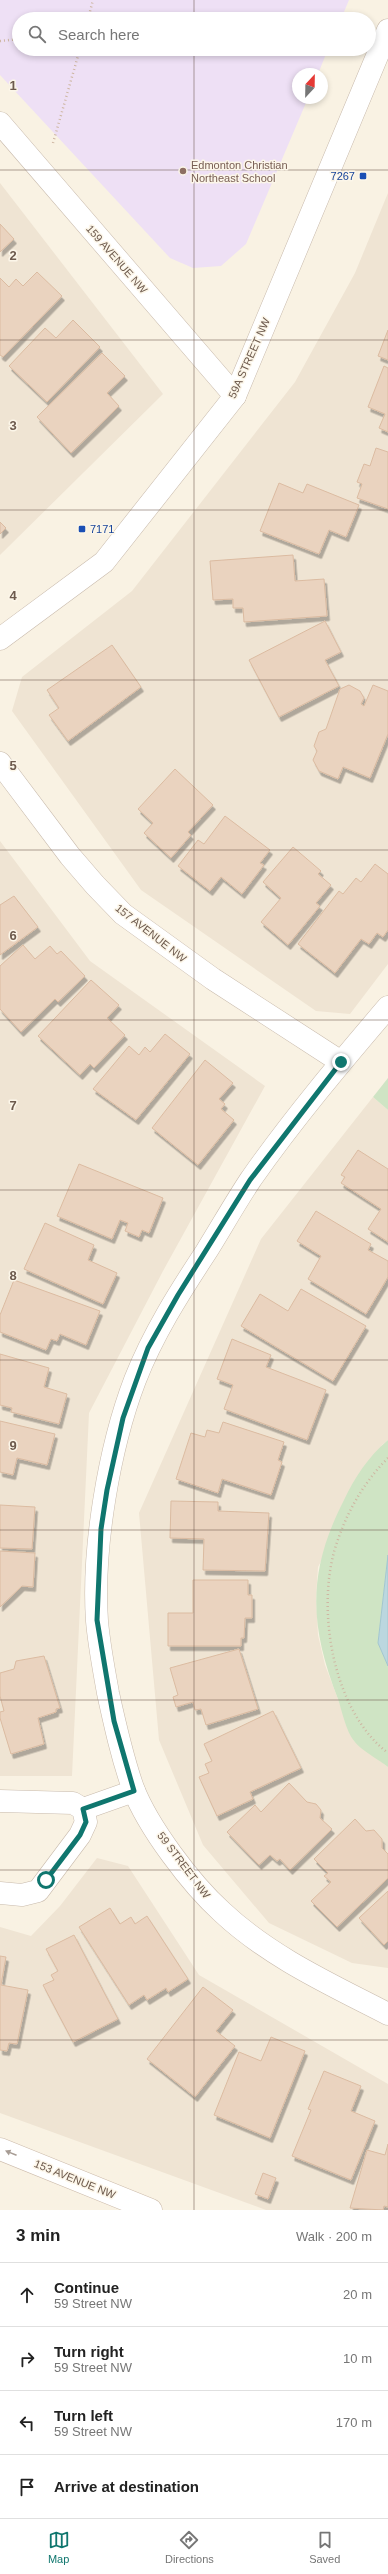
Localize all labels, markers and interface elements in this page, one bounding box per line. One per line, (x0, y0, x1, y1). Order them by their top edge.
search box (12, 12, 376, 56)
icon: search (26, 23, 48, 45)
text: Search here (58, 26, 140, 43)
north arrow (292, 68, 328, 104)
text: 1 (9, 78, 17, 93)
place label: Edmonton Christian Northeast School (191, 159, 288, 184)
marker: Edmonton Christian Northeast School (178, 166, 188, 176)
place label: 7267 (331, 170, 355, 182)
marker: 7267 (358, 171, 368, 181)
street label: 159 AVENUE NW (84, 222, 150, 296)
text: 2 (9, 248, 17, 263)
street label: 59A STREET NW (226, 315, 272, 400)
text: 3 (9, 418, 17, 433)
place label: 7171 (90, 523, 114, 535)
marker: 7171 (77, 524, 87, 534)
text: 4 (9, 588, 17, 603)
text: 5 (9, 758, 17, 773)
street label: 157 AVENUE NW (113, 902, 189, 965)
text: 6 (9, 928, 17, 943)
route end (332, 1053, 350, 1071)
text: 7 (9, 1098, 17, 1113)
text: 8 (9, 1268, 17, 1283)
text: 9 (9, 1438, 17, 1453)
street label: 59 STREET NW (155, 1829, 213, 1901)
route start (37, 1871, 55, 1889)
one-way arrow (6, 2150, 17, 2156)
street label: 153 AVENUE NW (33, 2157, 118, 2201)
text: 3 min (16, 2226, 60, 2245)
text: Walk · 200 m (296, 2229, 372, 2244)
text: Continue (54, 2279, 119, 2296)
icon: ahead (16, 2284, 38, 2306)
text: 20 m (343, 2287, 372, 2302)
text: 59 Street NW (54, 2296, 132, 2311)
text: Turn right (54, 2343, 124, 2360)
icon: right (16, 2348, 38, 2370)
text: 10 m (343, 2351, 372, 2366)
text: 59 Street NW (54, 2360, 132, 2375)
text: Turn left (54, 2407, 113, 2424)
icon: left (16, 2412, 38, 2434)
text: 170 m (336, 2415, 372, 2430)
text: 59 Street NW (54, 2424, 132, 2439)
icon: arrive (16, 2476, 38, 2498)
text: Arrive at destination (54, 2478, 199, 2495)
tab: Map (48, 2529, 70, 2565)
tab: Directions (165, 2529, 214, 2565)
tab: Saved (309, 2529, 340, 2565)

